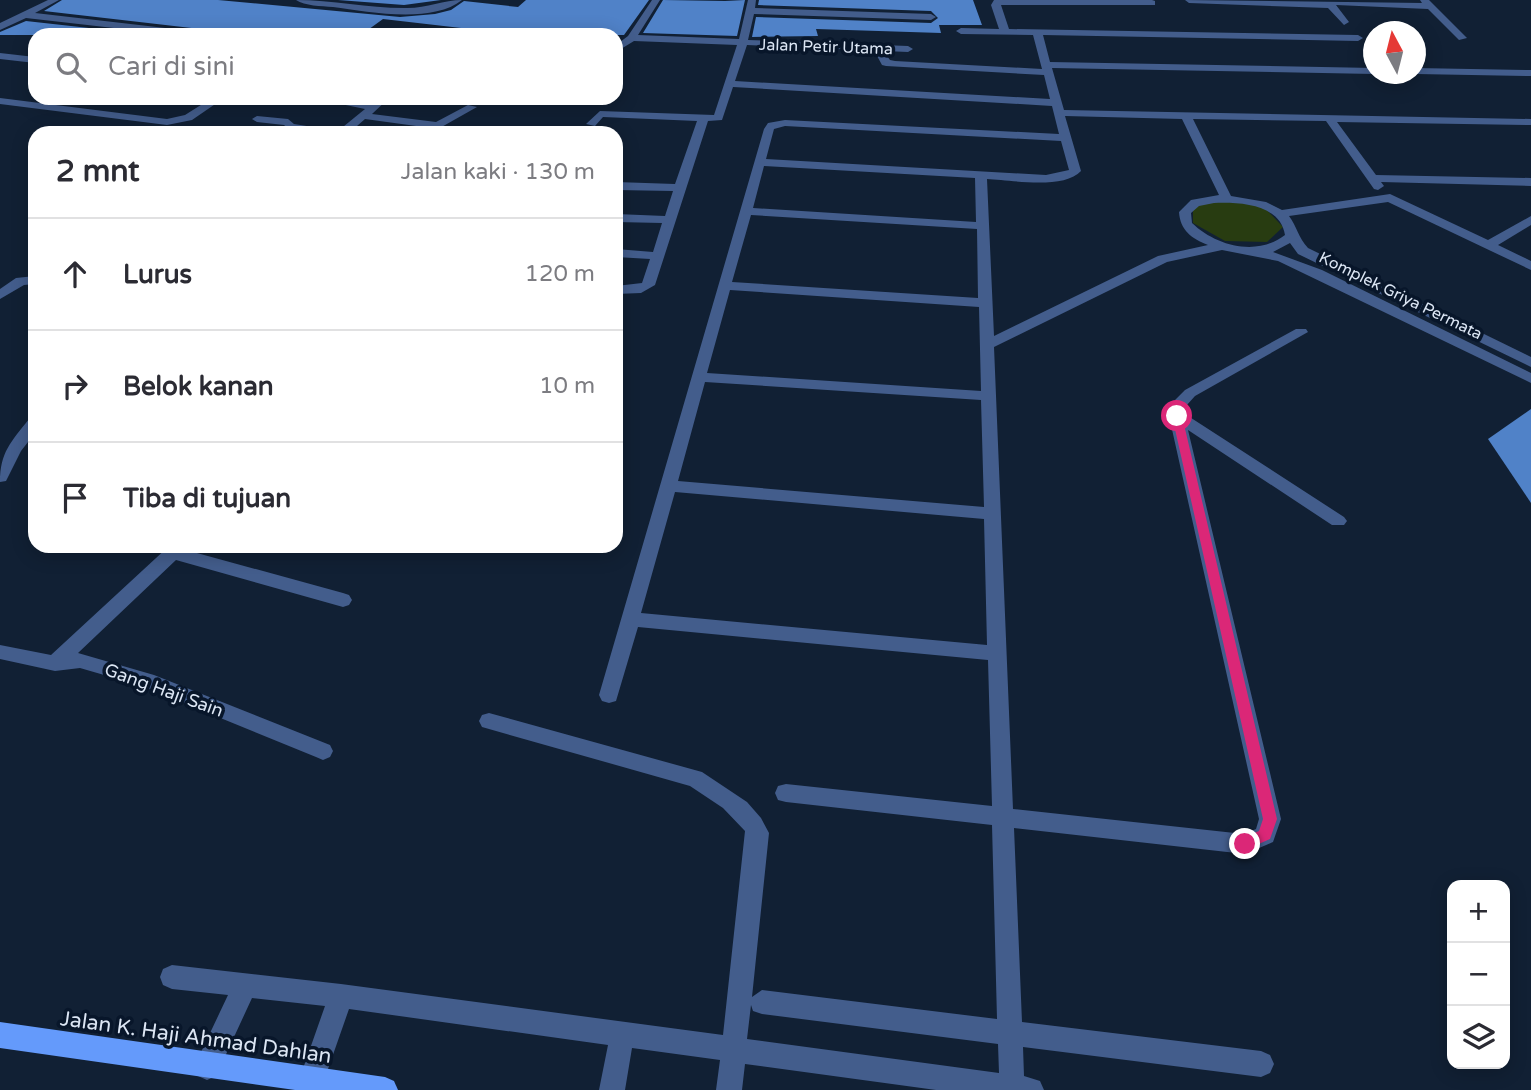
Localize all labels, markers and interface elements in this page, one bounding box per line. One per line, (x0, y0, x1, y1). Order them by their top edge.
north arrow (1363, 21, 1426, 84)
search box (28, 28, 623, 105)
street label: Jalan Petir Utama (759, 35, 893, 59)
icon: search (52, 48, 90, 86)
text: Cari di sini (108, 51, 235, 82)
text: 2 mnt (56, 153, 140, 190)
text: Jalan kaki · 130 m (401, 158, 595, 186)
street label: Komplek Griya Permata (1316, 248, 1486, 344)
icon: ahead (56, 255, 94, 293)
text: Lurus (123, 259, 192, 290)
text: 120 m (525, 260, 595, 288)
icon: right (56, 367, 94, 405)
text: Belok kanan (123, 371, 274, 402)
text: 10 m (539, 372, 595, 400)
route start (1161, 400, 1192, 431)
icon: arrive (56, 479, 94, 517)
text: Tiba di tujuan (123, 483, 291, 514)
street label: Gang Haji Sain (102, 658, 226, 722)
route end (1229, 828, 1260, 859)
map controls (1447, 880, 1510, 1069)
button: + (1447, 880, 1510, 943)
button: − (1447, 943, 1510, 1006)
street label: Jalan K. Haji Ahmad Dahlan (59, 1006, 333, 1069)
button: layers (1447, 1006, 1510, 1069)

